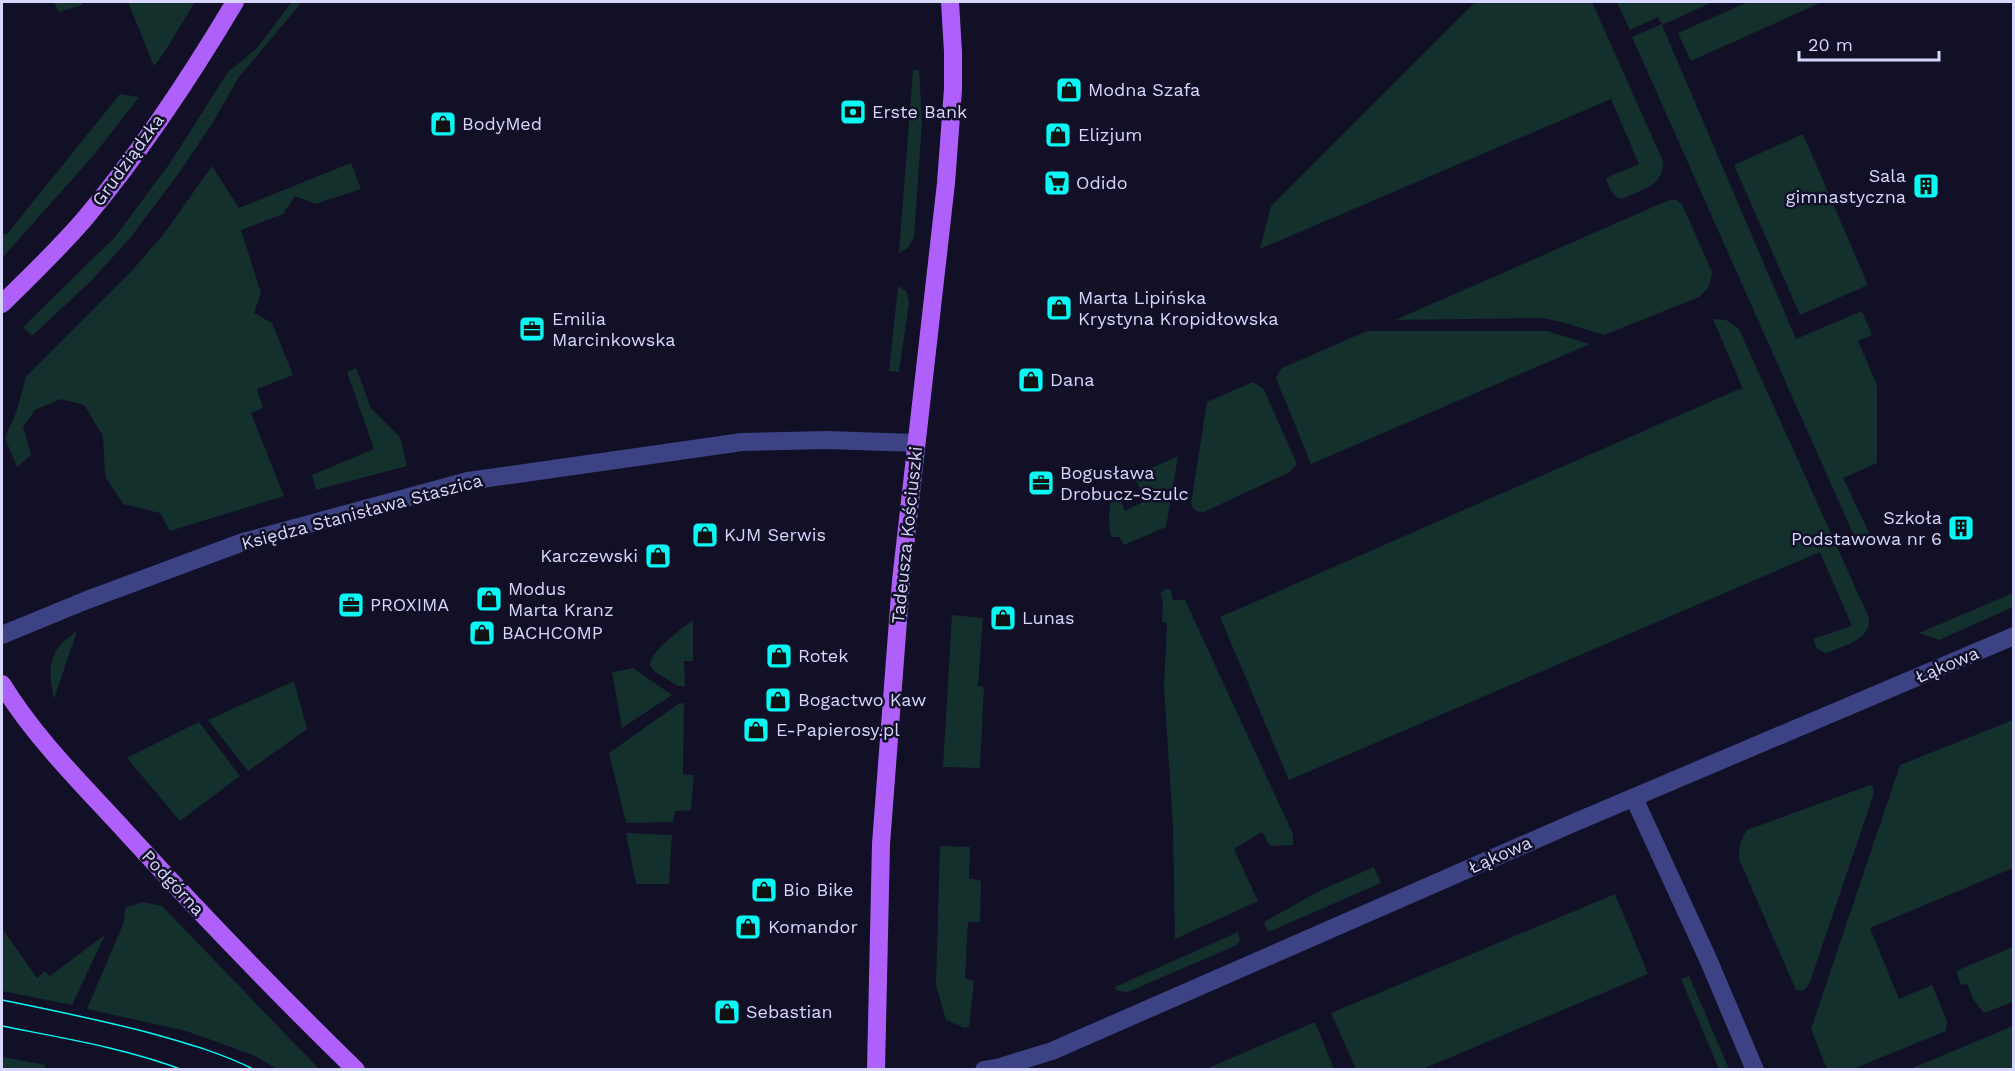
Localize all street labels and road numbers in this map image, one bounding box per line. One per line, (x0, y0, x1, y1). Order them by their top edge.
street label: Grudziądzka (87, 110, 168, 210)
street label: Tadeusza Kościuszki (887, 445, 926, 625)
street label: Księdza Stanisława Staszica (239, 469, 485, 554)
street label: Łąkowa (1912, 642, 1982, 687)
street label: Łąkowa (1465, 831, 1535, 878)
street label: Podgórna (138, 846, 209, 920)

